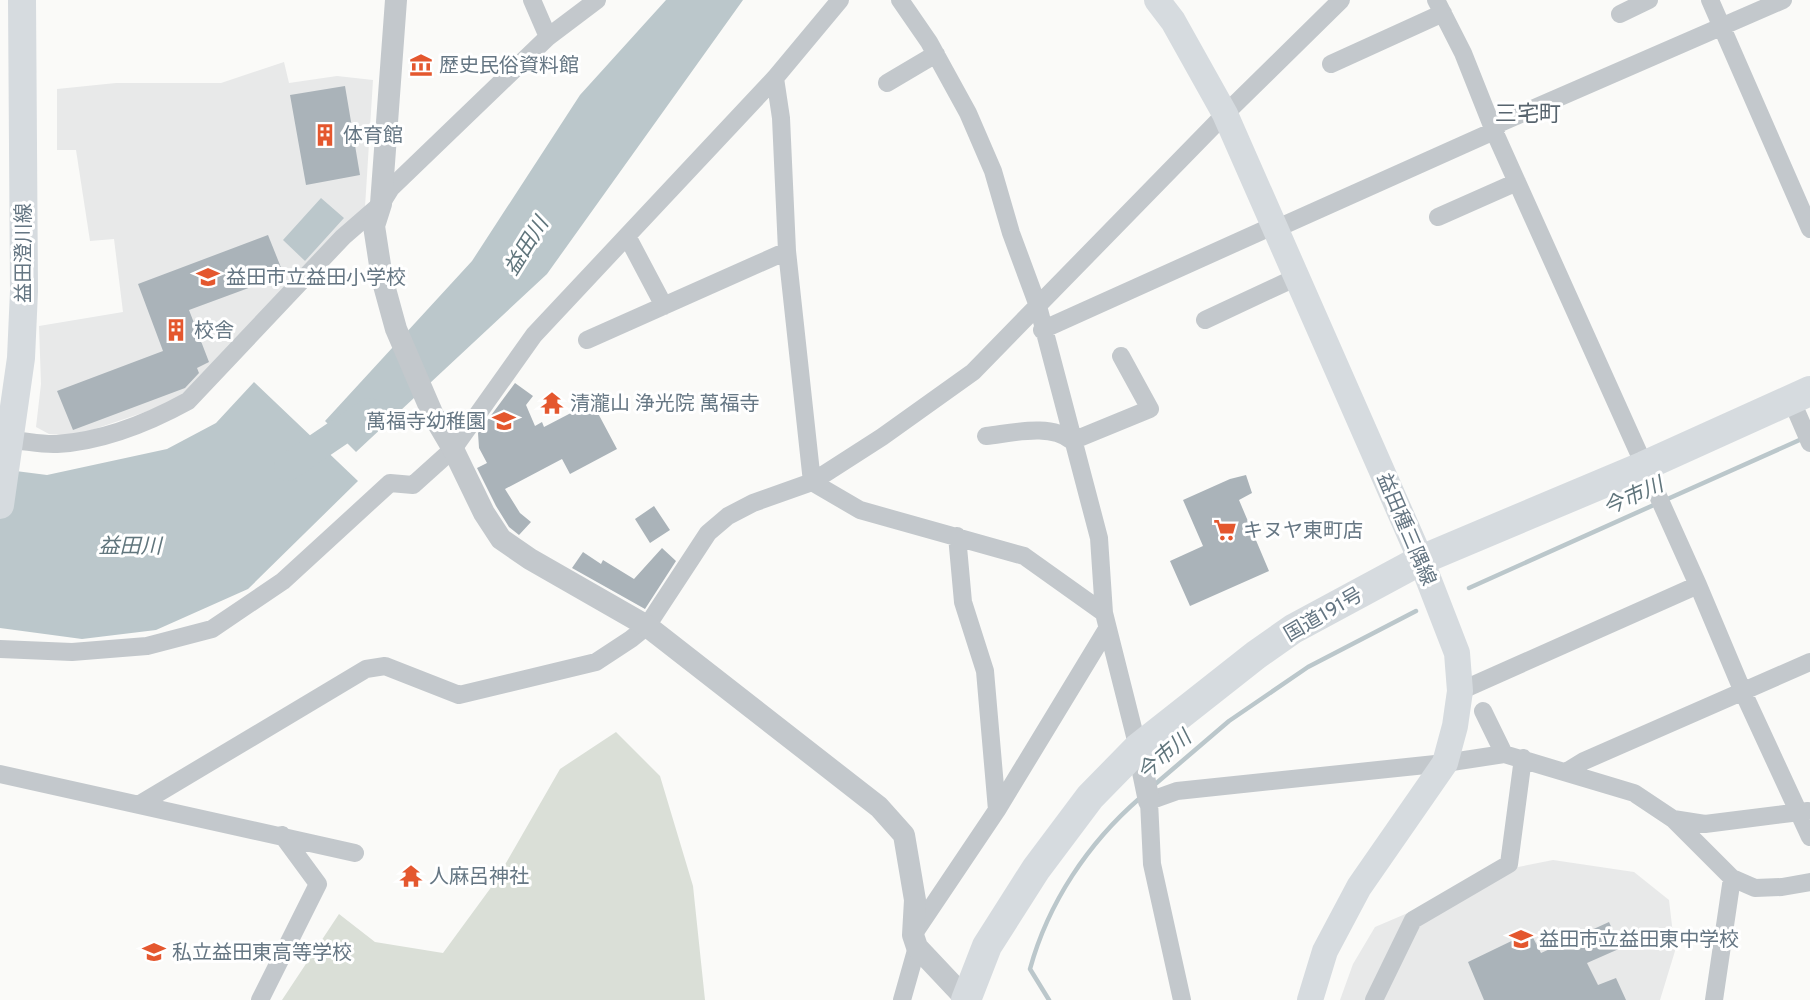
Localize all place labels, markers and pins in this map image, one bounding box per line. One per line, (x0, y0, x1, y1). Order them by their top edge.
museum icon: 歴史民俗資料館 (408, 52, 434, 78)
place label: 歴史民俗資料館 (439, 54, 579, 80)
building icon: 体育館 (312, 122, 338, 148)
place label: 体育館 (343, 124, 403, 150)
school or university icon: 益田市立益田小学校 (195, 264, 221, 290)
place label: 益田市立益田小学校 (226, 266, 406, 292)
building icon: 校舎 (163, 317, 189, 343)
place label: 校舎 (194, 319, 234, 345)
temple icon: 清瀧山 浄光院 萬福寺 (539, 390, 565, 416)
place label: 清瀧山 浄光院 萬福寺 (570, 392, 759, 418)
school or university icon: 萬福寺幼稚園 (491, 408, 517, 434)
place label: 萬福寺幼稚園 (366, 410, 486, 436)
supermarket icon: キヌヤ東町店 (1212, 517, 1238, 543)
place label: キヌヤ東町店 (1243, 519, 1363, 545)
temple icon: 人麻呂神社 (398, 863, 424, 889)
place label: 人麻呂神社 (429, 865, 529, 891)
school or university icon: 益田市立益田東中学校 (1508, 926, 1534, 952)
place label: 益田市立益田東中学校 (1539, 928, 1739, 954)
school or university icon: 私立益田東高等学校 (141, 939, 167, 965)
place label: 私立益田東高等学校 (172, 941, 352, 967)

